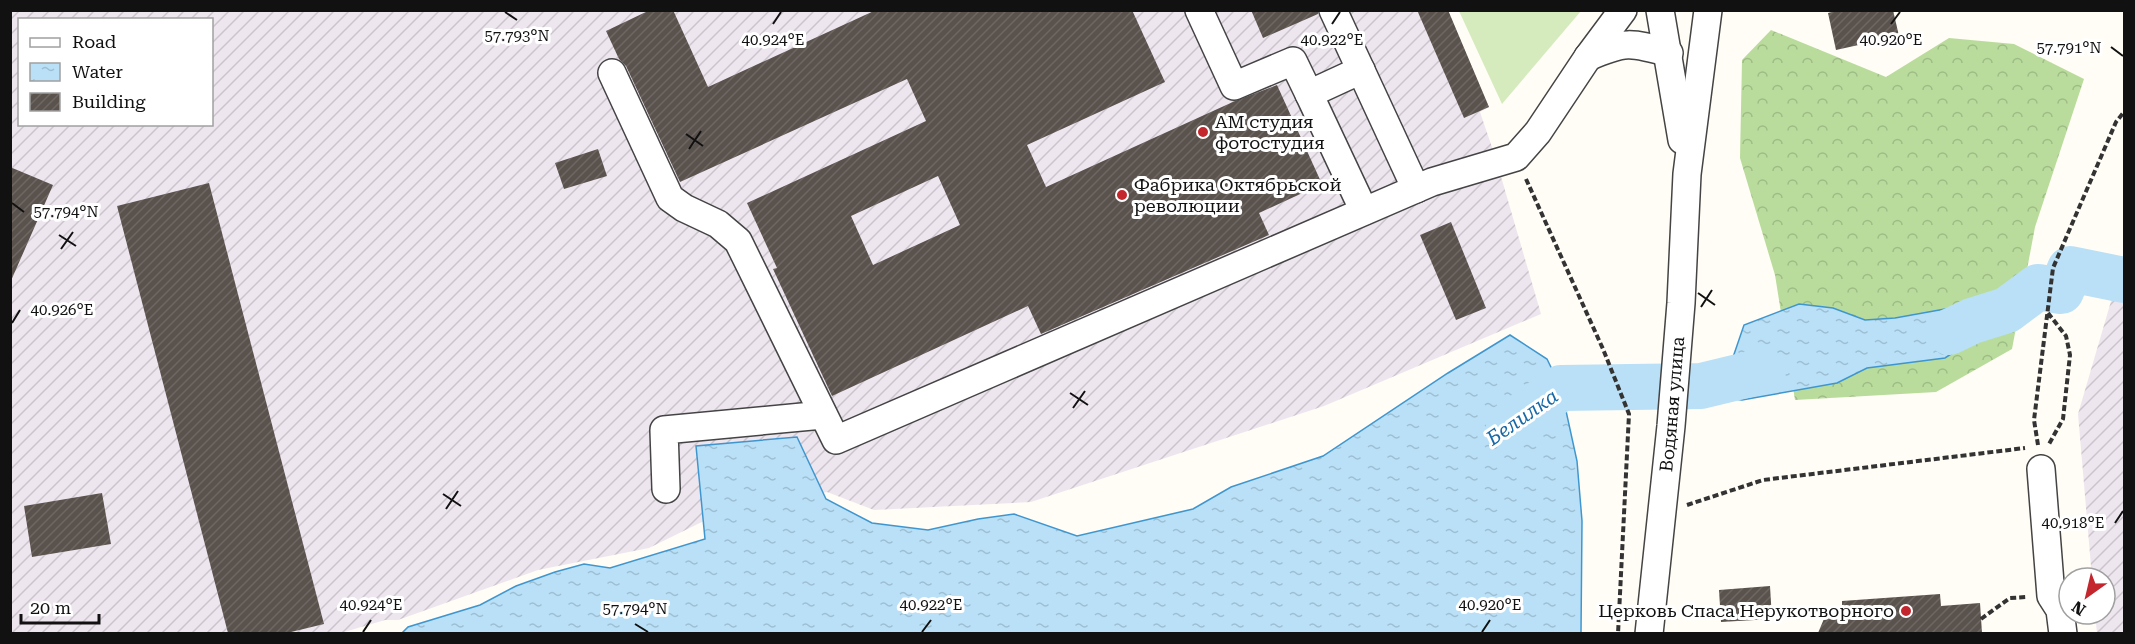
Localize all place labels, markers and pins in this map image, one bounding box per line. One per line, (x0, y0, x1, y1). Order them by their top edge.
place label: АМ студия фотостудия (1215, 111, 1325, 153)
marker: АМ студия фотостудия (1196, 125, 1210, 139)
place label: Фабрика Октябрьской революции (1134, 174, 1342, 216)
marker: Фабрика Октябрьской революции (1115, 188, 1129, 202)
place label: Церковь Спаса Нерукотворного (1598, 600, 1894, 621)
marker: Церковь Спаса Нерукотворного (1899, 604, 1913, 618)

